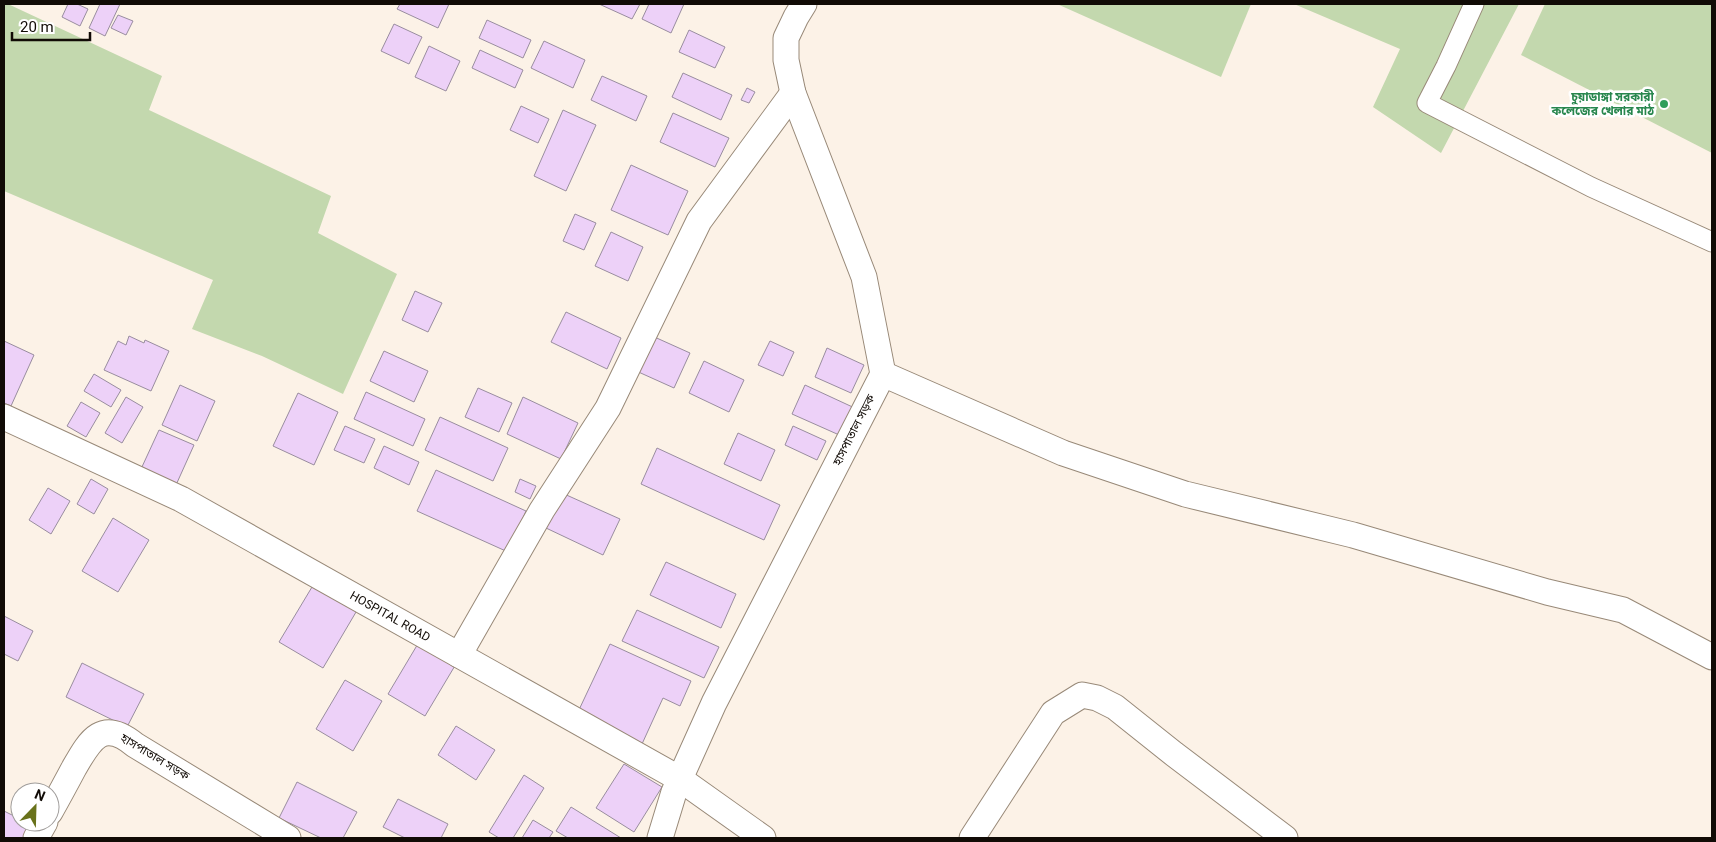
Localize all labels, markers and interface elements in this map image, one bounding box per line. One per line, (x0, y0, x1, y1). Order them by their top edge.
scale bar (12, 10, 90, 42)
text: 20 m (20, 18, 54, 36)
place label: চুয়াডাঙ্গা সরকারী কলেজের খেলার মাঠ (1550, 89, 1655, 118)
marker: চুয়াডাঙ্গা সরকারী কলেজের খেলার মাঠ (1658, 98, 1670, 110)
street label: হাসপাতাল সড়ক (830, 392, 878, 469)
street label: HOSPITAL ROAD (348, 588, 433, 645)
street label: হাসপাতাল সড়ক (117, 730, 192, 783)
north arrow (10, 782, 60, 832)
text: N (32, 786, 48, 804)

